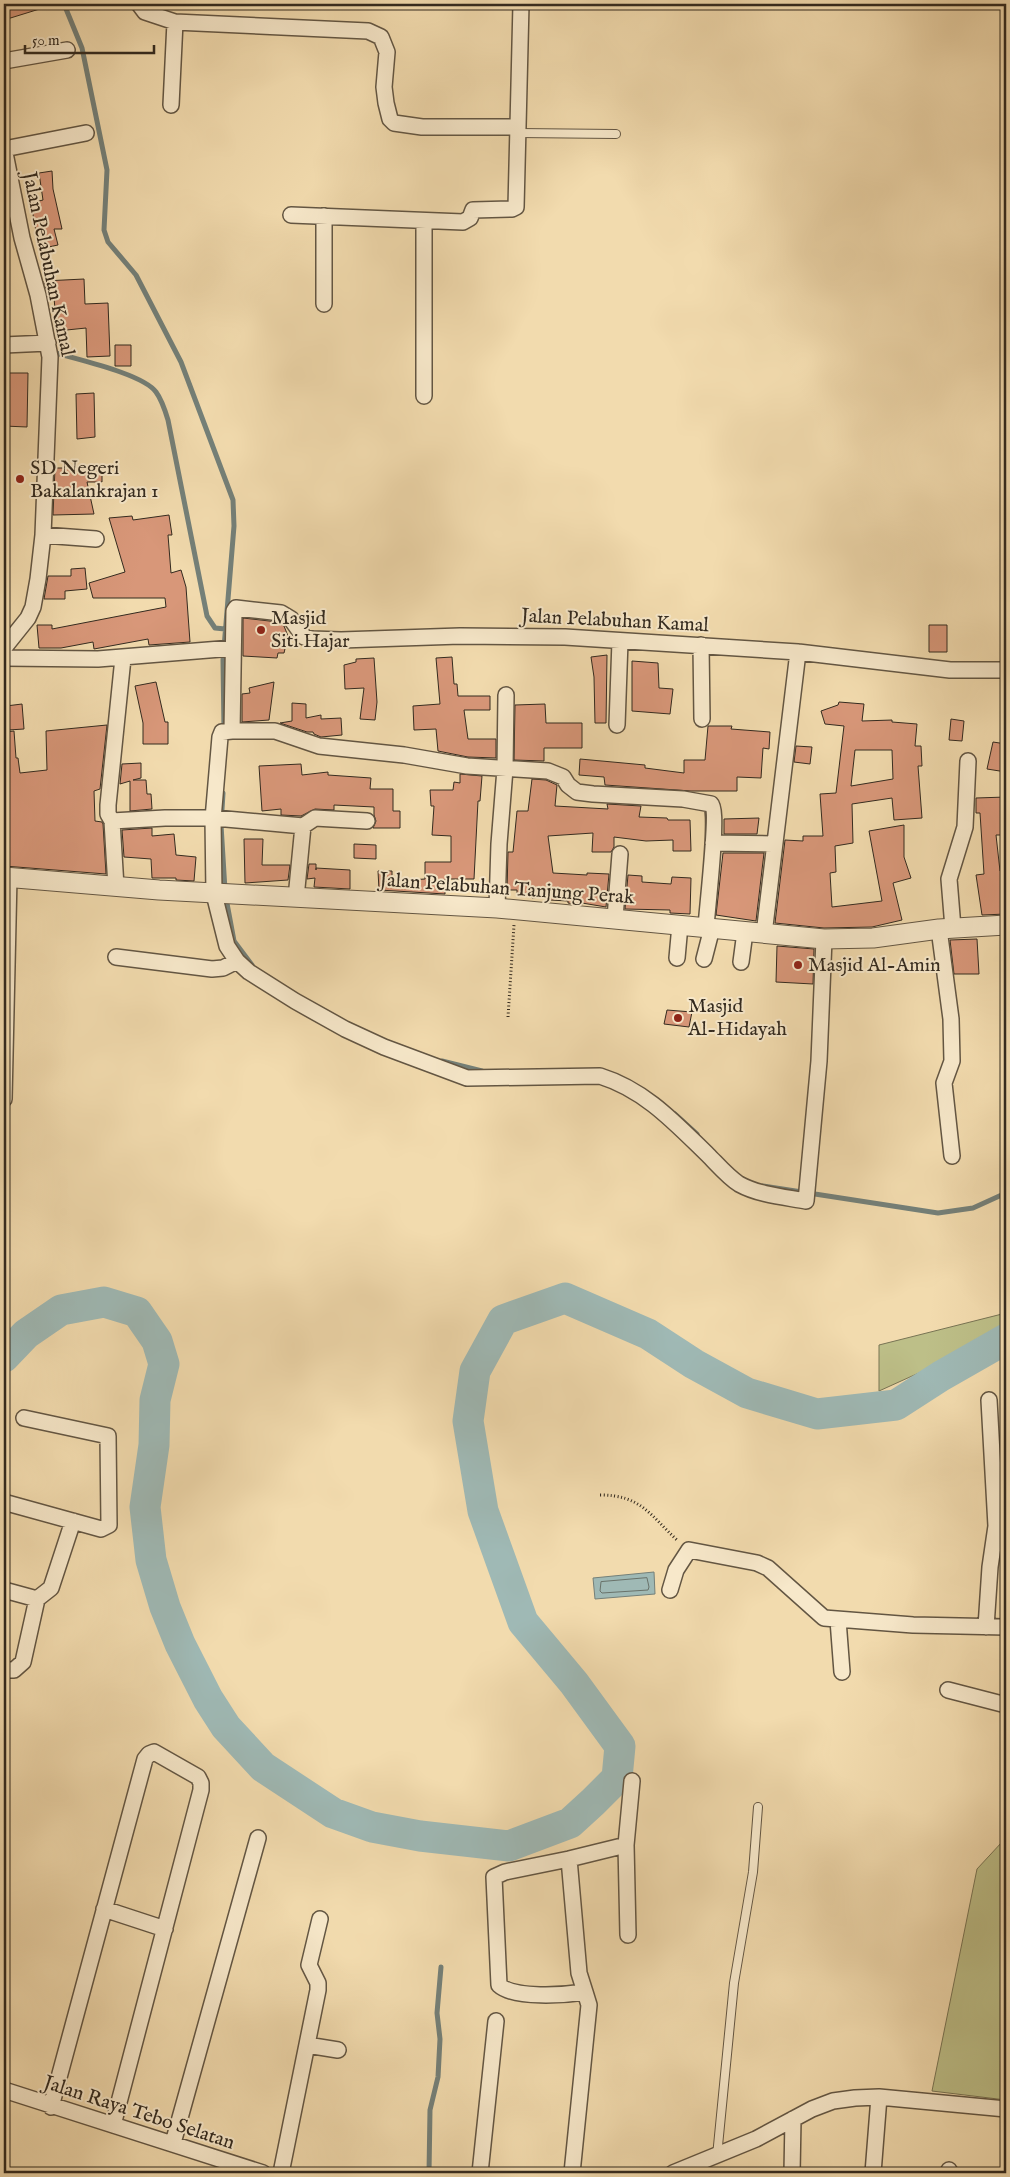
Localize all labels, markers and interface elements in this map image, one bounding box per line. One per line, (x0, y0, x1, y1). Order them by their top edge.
scale bar (25, 22, 154, 54)
text: 50 m (32, 31, 60, 50)
street label: Jalan Pelabuhan Kamal (16, 168, 80, 359)
place label: SD Negeri Bakalankrajan 1 (30, 456, 159, 504)
marker: SD Negeri Bakalankrajan 1 (14, 473, 26, 485)
street label: Jalan Pelabuhan Kamal (518, 603, 710, 638)
place label: Masjid Siti Hajar (271, 606, 350, 654)
marker: Masjid Siti Hajar (255, 624, 267, 636)
street label: Jalan Pelabuhan Tanjung Perak (377, 867, 636, 910)
place label: Masjid Al-Amin (808, 953, 941, 978)
marker: Masjid Al-Amin (792, 959, 804, 971)
place label: Masjid Al-Hidayah (687, 994, 787, 1042)
marker: Masjid Al-Hidayah (672, 1012, 684, 1024)
street label: Jalan Raya Tebo Selatan (38, 2070, 238, 2156)

